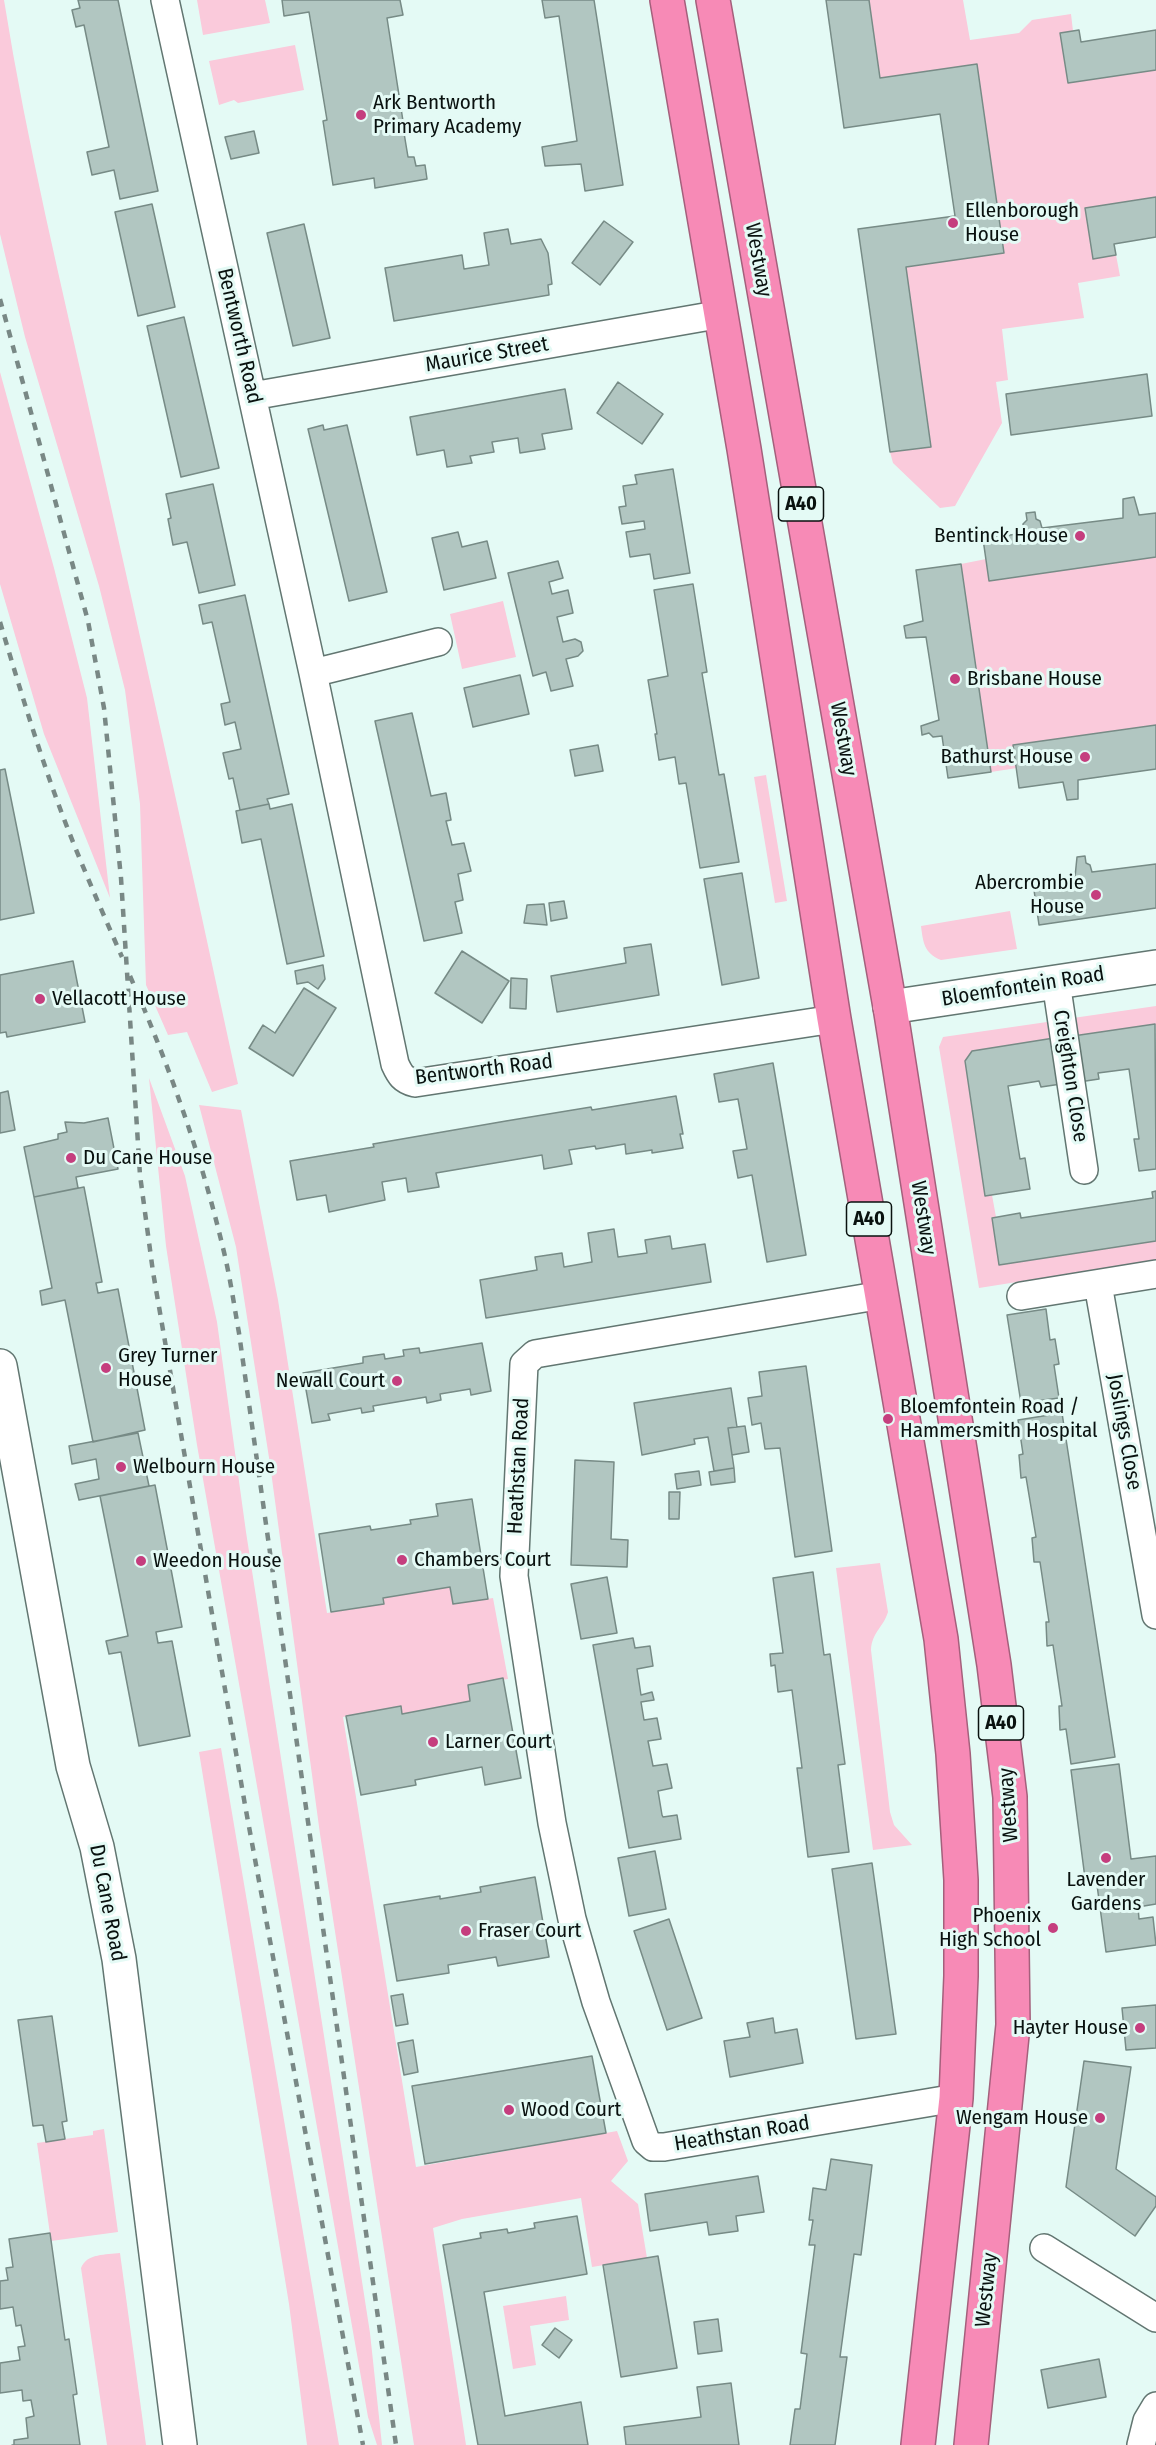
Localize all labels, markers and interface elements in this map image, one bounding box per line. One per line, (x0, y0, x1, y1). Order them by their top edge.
place label: Ark Bentworth Primary Academy (373, 90, 521, 140)
marker: Ark Bentworth Primary Academy (354, 108, 368, 122)
place label: Ellenborough House (965, 198, 1079, 248)
marker: Ellenborough House (946, 216, 960, 230)
street label: Westway (739, 221, 777, 299)
street label: Bentworth Road (211, 266, 267, 406)
street label: Maurice Street (424, 332, 550, 378)
road number: A40 (778, 487, 824, 521)
place label: Bentinck House (934, 523, 1068, 549)
marker: Bentinck House (1073, 529, 1087, 543)
place label: Brisbane House (967, 666, 1102, 692)
marker: Brisbane House (948, 672, 962, 686)
street label: Westway (824, 700, 862, 778)
place label: Bathurst House (940, 744, 1073, 770)
marker: Bathurst House (1078, 750, 1092, 764)
place label: Abercrombie House (975, 870, 1084, 920)
marker: Abercrombie House (1089, 888, 1103, 902)
street label: Bloemfontein Road (940, 962, 1106, 1012)
place label: Vellacott House (52, 986, 186, 1012)
marker: Vellacott House (33, 992, 47, 1006)
street label: Creighton Close (1047, 1008, 1093, 1144)
street label: Bentworth Road (414, 1049, 554, 1091)
place label: Du Cane House (83, 1145, 212, 1171)
marker: Du Cane House (64, 1151, 78, 1165)
street label: Westway (905, 1179, 941, 1257)
road number: A40 (846, 1202, 892, 1236)
place label: Grey Turner House (118, 1343, 217, 1393)
marker: Grey Turner House (99, 1361, 113, 1375)
place label: Newall Court (276, 1368, 385, 1394)
street label: Joslings Close (1101, 1372, 1147, 1492)
marker: Newall Court (390, 1374, 404, 1388)
place label: Bloemfontein Road / Hammersmith Hospital (900, 1394, 1098, 1444)
street label: Heathstan Road (503, 1397, 535, 1535)
marker: Bloemfontein Road / Hammersmith Hospital (881, 1412, 895, 1426)
place label: Welbourn House (133, 1454, 275, 1480)
marker: Welbourn House (114, 1460, 128, 1474)
place label: Chambers Court (414, 1547, 551, 1573)
place label: Weedon House (153, 1548, 282, 1574)
marker: Chambers Court (395, 1553, 409, 1567)
marker: Weedon House (134, 1554, 148, 1568)
road number: A40 (978, 1706, 1024, 1740)
place label: Larner Court (445, 1729, 552, 1755)
marker: Larner Court (426, 1735, 440, 1749)
street label: Westway (994, 1767, 1024, 1843)
street label: Du Cane Road (83, 1842, 131, 1964)
marker: Lavender Gardens (1099, 1851, 1113, 1865)
place label: Lavender Gardens (1067, 1867, 1145, 1917)
place label: Phoenix High School (939, 1903, 1041, 1953)
place label: Fraser Court (478, 1918, 581, 1944)
marker: Phoenix High School (1046, 1921, 1060, 1935)
marker: Fraser Court (459, 1924, 473, 1938)
place label: Hayter House (1013, 2015, 1128, 2041)
marker: Hayter House (1133, 2021, 1147, 2035)
place label: Wood Court (521, 2097, 621, 2123)
marker: Wood Court (502, 2103, 516, 2117)
place label: Wengam House (956, 2105, 1088, 2131)
street label: Heathstan Road (673, 2111, 811, 2157)
marker: Wengam House (1093, 2111, 1107, 2125)
street label: Westway (971, 2252, 1003, 2328)

